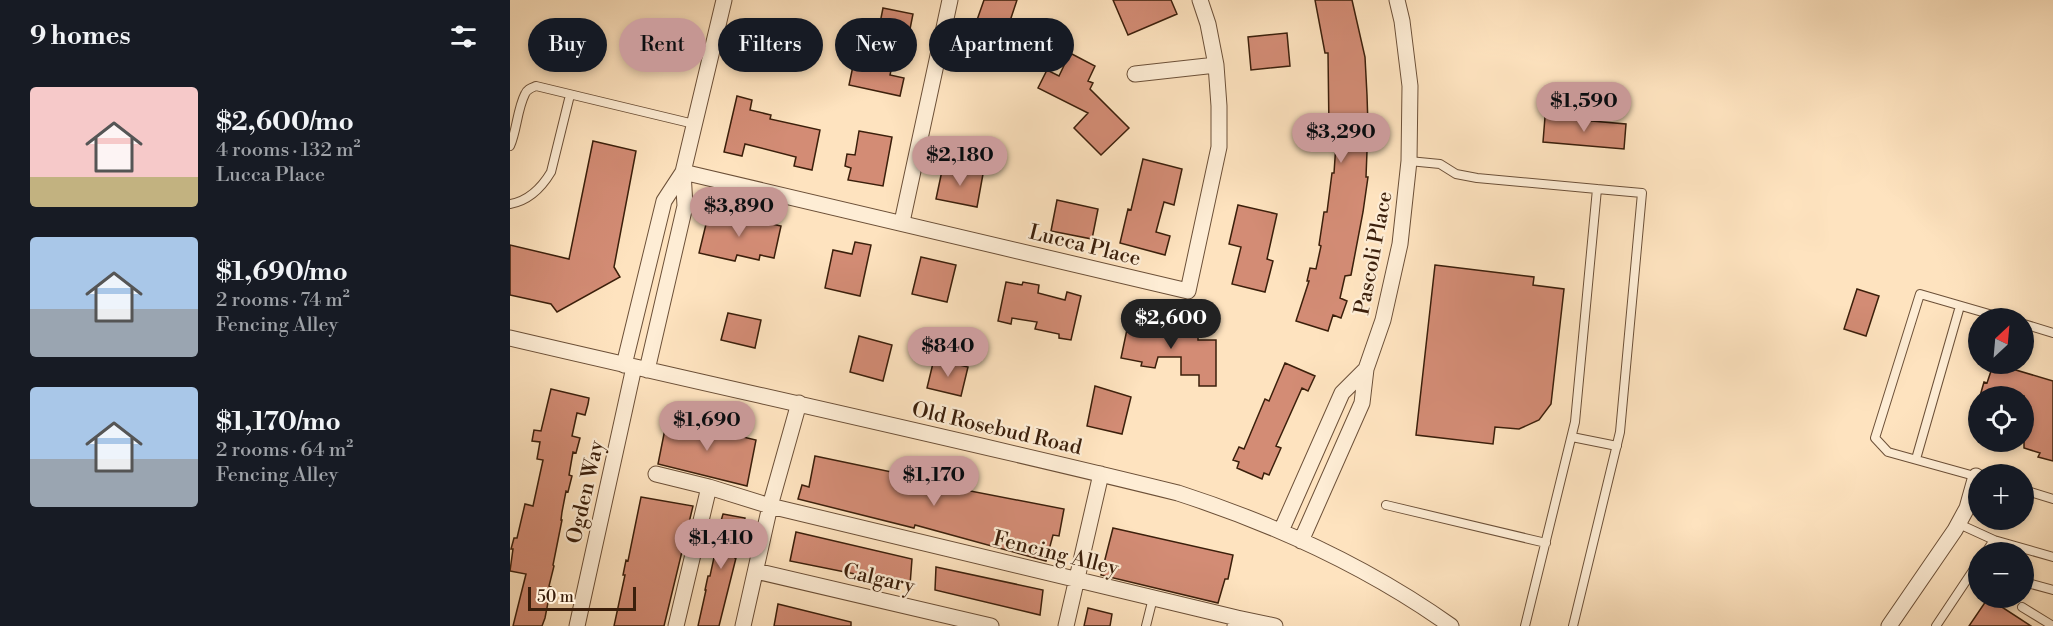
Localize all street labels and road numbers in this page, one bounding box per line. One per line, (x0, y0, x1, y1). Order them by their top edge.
street label: Pascoli Place (1349, 189, 1399, 317)
street label: Lucca Place (1026, 220, 1143, 272)
street label: Old Rosebud Road (909, 397, 1084, 461)
street label: Ogden Way (561, 437, 611, 546)
street label: Fencing Alley (990, 526, 1122, 582)
street label: Calgary (840, 558, 918, 600)

